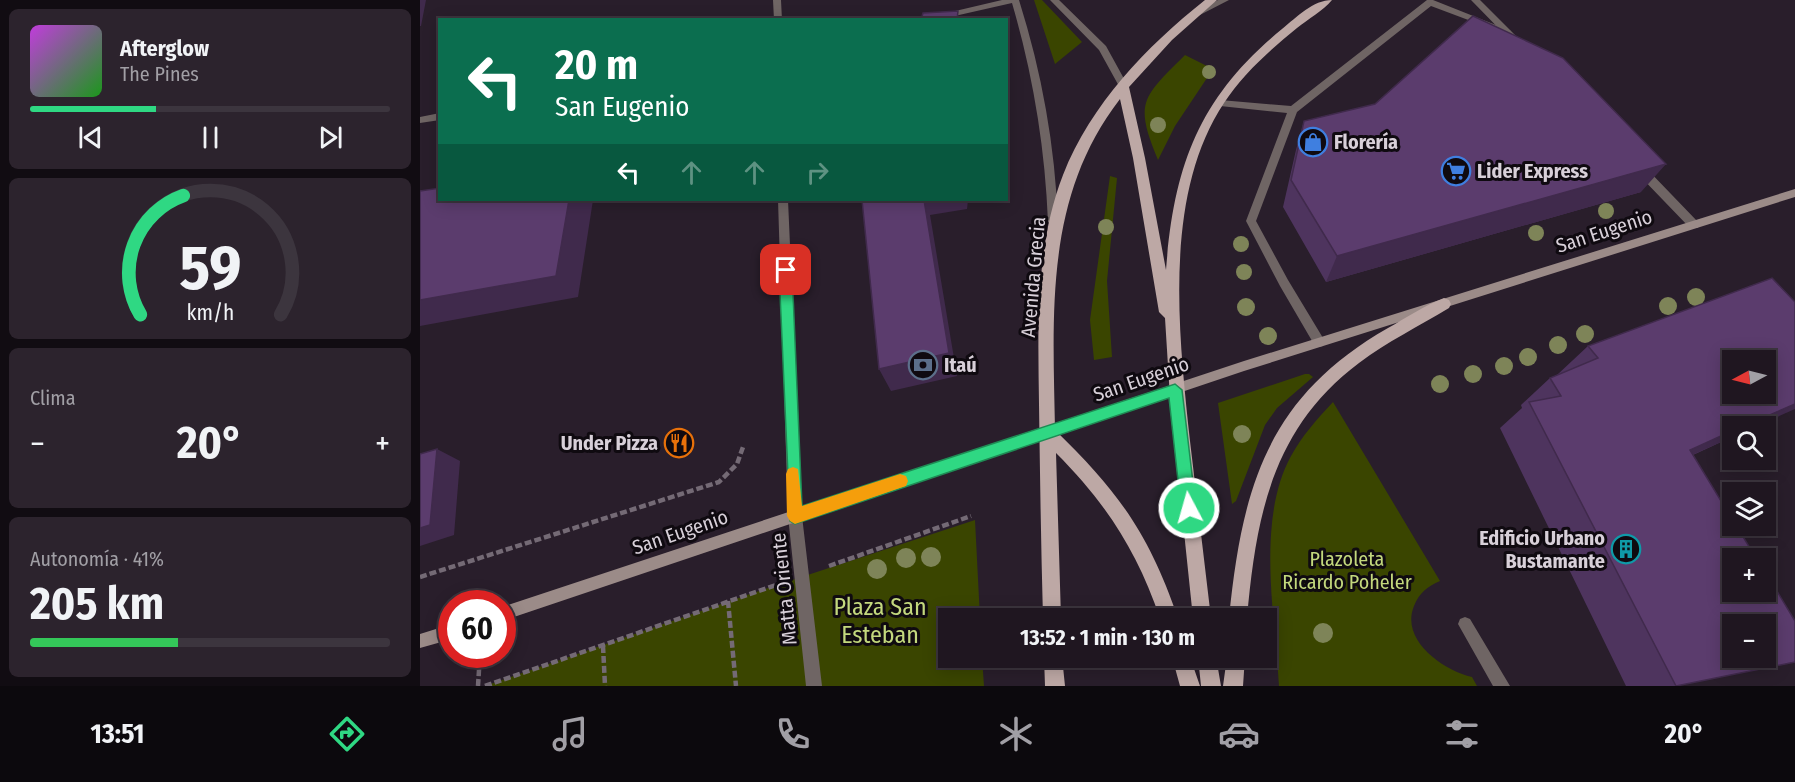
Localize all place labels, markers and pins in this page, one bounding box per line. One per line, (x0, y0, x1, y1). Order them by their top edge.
shop icon: Florería (1297, 126, 1329, 158)
place label: Florería (1334, 130, 1398, 154)
supermarket icon: Lider Express (1440, 155, 1472, 187)
place label: Lider Express (1477, 159, 1588, 183)
pin (760, 244, 811, 295)
bank icon: Itaú (907, 349, 939, 381)
place label: Itaú (944, 353, 977, 377)
restaurant icon: Under Pizza (663, 427, 695, 459)
place label: Under Pizza (561, 431, 658, 455)
place label: Edificio Urbano Bustamante (1479, 526, 1605, 573)
building icon: Edificio Urbano Bustamante (1610, 533, 1642, 565)

